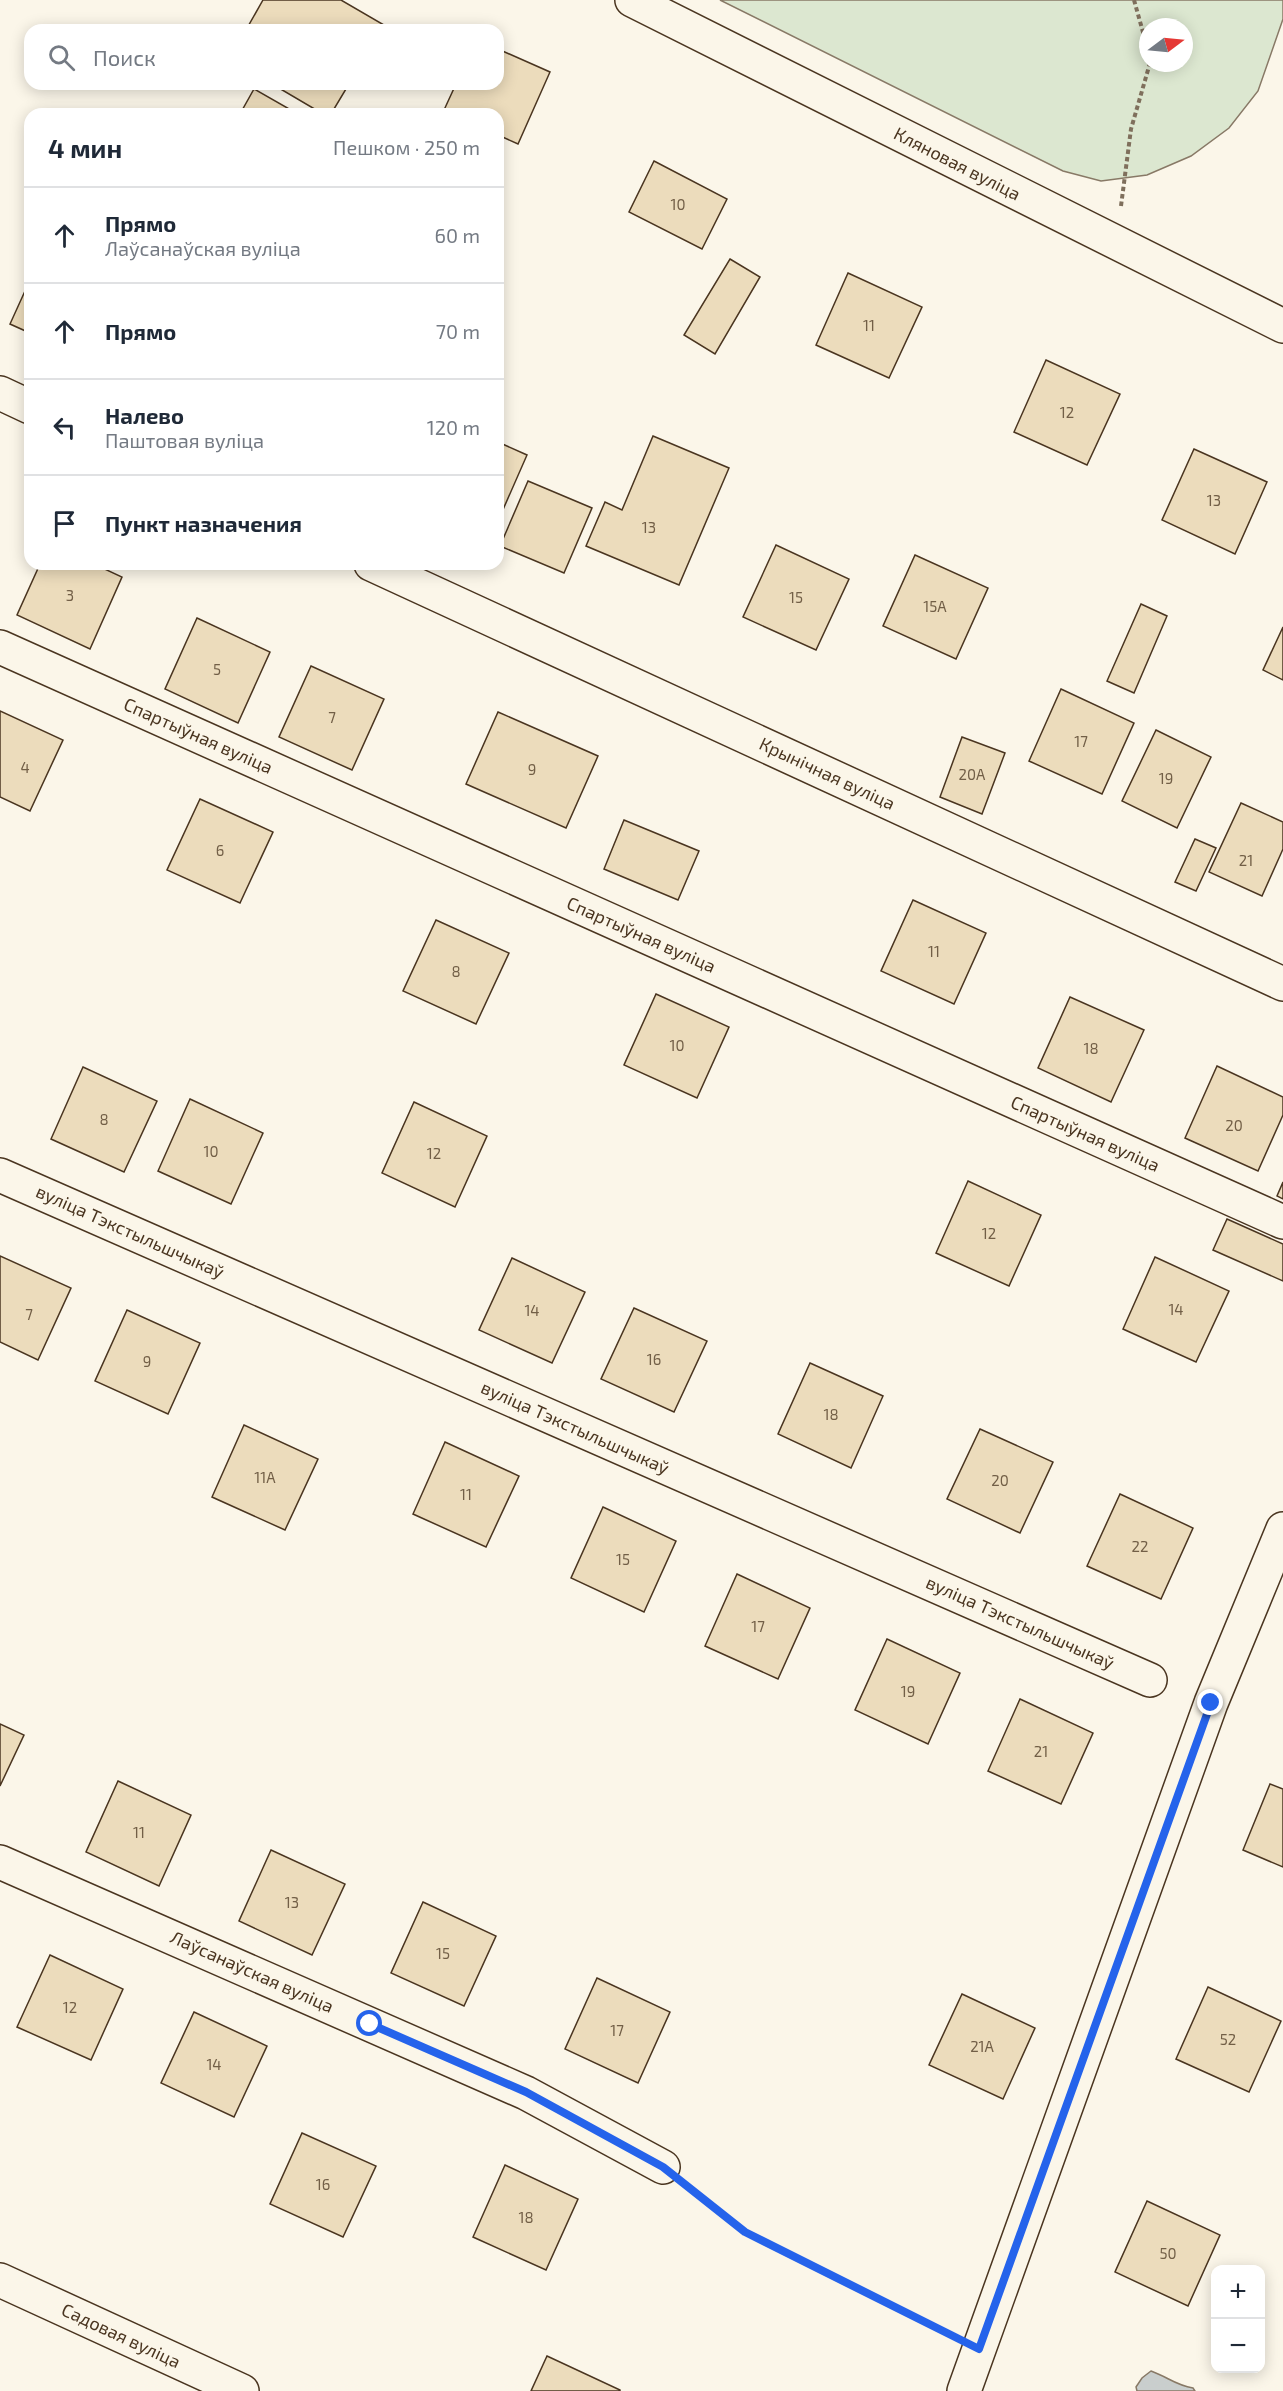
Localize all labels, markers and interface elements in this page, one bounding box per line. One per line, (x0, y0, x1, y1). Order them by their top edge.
north arrow (1139, 18, 1193, 72)
search box (24, 24, 504, 90)
icon: search (45, 41, 78, 74)
text: Поиск (93, 44, 156, 70)
street label: Кляновая вуліца (890, 122, 1024, 205)
text: 4 мин (48, 132, 122, 163)
text: Пешком · 250 m (333, 135, 480, 159)
house number: 10 (670, 195, 686, 213)
text: Прямо (105, 210, 176, 236)
icon: ahead (48, 219, 81, 252)
text: 60 m (435, 223, 480, 247)
text: Лаўсанаўская вуліца (105, 236, 301, 260)
icon: ahead (48, 315, 81, 348)
house number: 11 (863, 316, 875, 334)
text: Прямо (105, 318, 176, 344)
text: 70 m (436, 319, 480, 343)
text: Налево (105, 402, 184, 428)
house number: 12 (1060, 403, 1074, 421)
icon: left (48, 411, 81, 444)
text: 120 m (427, 415, 480, 439)
text: Паштовая вуліца (105, 428, 264, 452)
house number: 13 (1207, 491, 1221, 509)
icon: arrive (48, 507, 81, 540)
text: Пункт назначения (105, 510, 302, 536)
house number: 13 (642, 518, 656, 536)
house number: 3 (66, 586, 74, 604)
house number: 15 (789, 588, 803, 606)
house number: 15А (923, 597, 947, 615)
house number: 5 (213, 660, 221, 678)
street label: Спартыўная вуліца (121, 692, 276, 778)
house number: 7 (328, 708, 336, 726)
street label: Крынічная вуліца (756, 732, 899, 814)
house number: 17 (1074, 732, 1088, 750)
house number: 4 (20, 758, 30, 776)
house number: 9 (528, 760, 536, 778)
house number: 20А (959, 765, 986, 783)
house number: 19 (1159, 769, 1173, 787)
house number: 6 (216, 841, 224, 859)
house number: 21 (1239, 851, 1253, 869)
street label: Спартыўная вуліца (564, 891, 719, 977)
house number: 11 (928, 942, 940, 960)
house number: 8 (451, 962, 461, 980)
house number: 10 (669, 1036, 685, 1054)
house number: 18 (1083, 1039, 1099, 1057)
street label: Спартыўная вуліца (1008, 1090, 1163, 1176)
house number: 8 (99, 1110, 109, 1128)
house number: 20 (1225, 1116, 1243, 1134)
house number: 10 (203, 1142, 219, 1160)
house number: 12 (427, 1144, 441, 1162)
street label: вуліца Тэкстыльшчыкаў (33, 1180, 228, 1283)
house number: 12 (982, 1224, 996, 1242)
house number: 14 (1168, 1300, 1184, 1318)
house number: 14 (524, 1301, 540, 1319)
house number: 7 (25, 1305, 33, 1323)
house number: 16 (647, 1350, 661, 1368)
house number: 9 (143, 1352, 151, 1370)
street label: вуліца Тэкстыльшчыкаў (478, 1376, 673, 1479)
house number: 18 (823, 1405, 839, 1423)
house number: 11А (254, 1468, 276, 1486)
house number: 20 (991, 1471, 1009, 1489)
house number: 11 (460, 1485, 472, 1503)
house number: 22 (1132, 1537, 1148, 1555)
house number: 15 (616, 1550, 630, 1568)
street label: вуліца Тэкстыльшчыкаў (923, 1571, 1118, 1674)
house number: 17 (751, 1617, 765, 1635)
house number: 19 (901, 1682, 915, 1700)
route end (1197, 1689, 1223, 1715)
house number: 21 (1034, 1742, 1048, 1760)
house number: 11 (133, 1823, 145, 1841)
house number: 13 (285, 1893, 299, 1911)
street label: Лаўсанаўская вуліца (167, 1925, 337, 2017)
house number: 15 (436, 1944, 450, 1962)
house number: 12 (63, 1998, 77, 2016)
route start (356, 2010, 382, 2036)
house number: 17 (610, 2021, 624, 2039)
house number: 52 (1220, 2030, 1236, 2048)
house number: 21А (970, 2037, 995, 2055)
house number: 14 (206, 2055, 222, 2073)
house number: 16 (316, 2175, 330, 2193)
house number: 18 (518, 2208, 534, 2226)
house number: 50 (1159, 2244, 1177, 2262)
map controls (1211, 2265, 1265, 2373)
button: + (1211, 2265, 1265, 2319)
street label: Садовая вуліца (58, 2298, 184, 2372)
button: − (1211, 2319, 1265, 2373)

